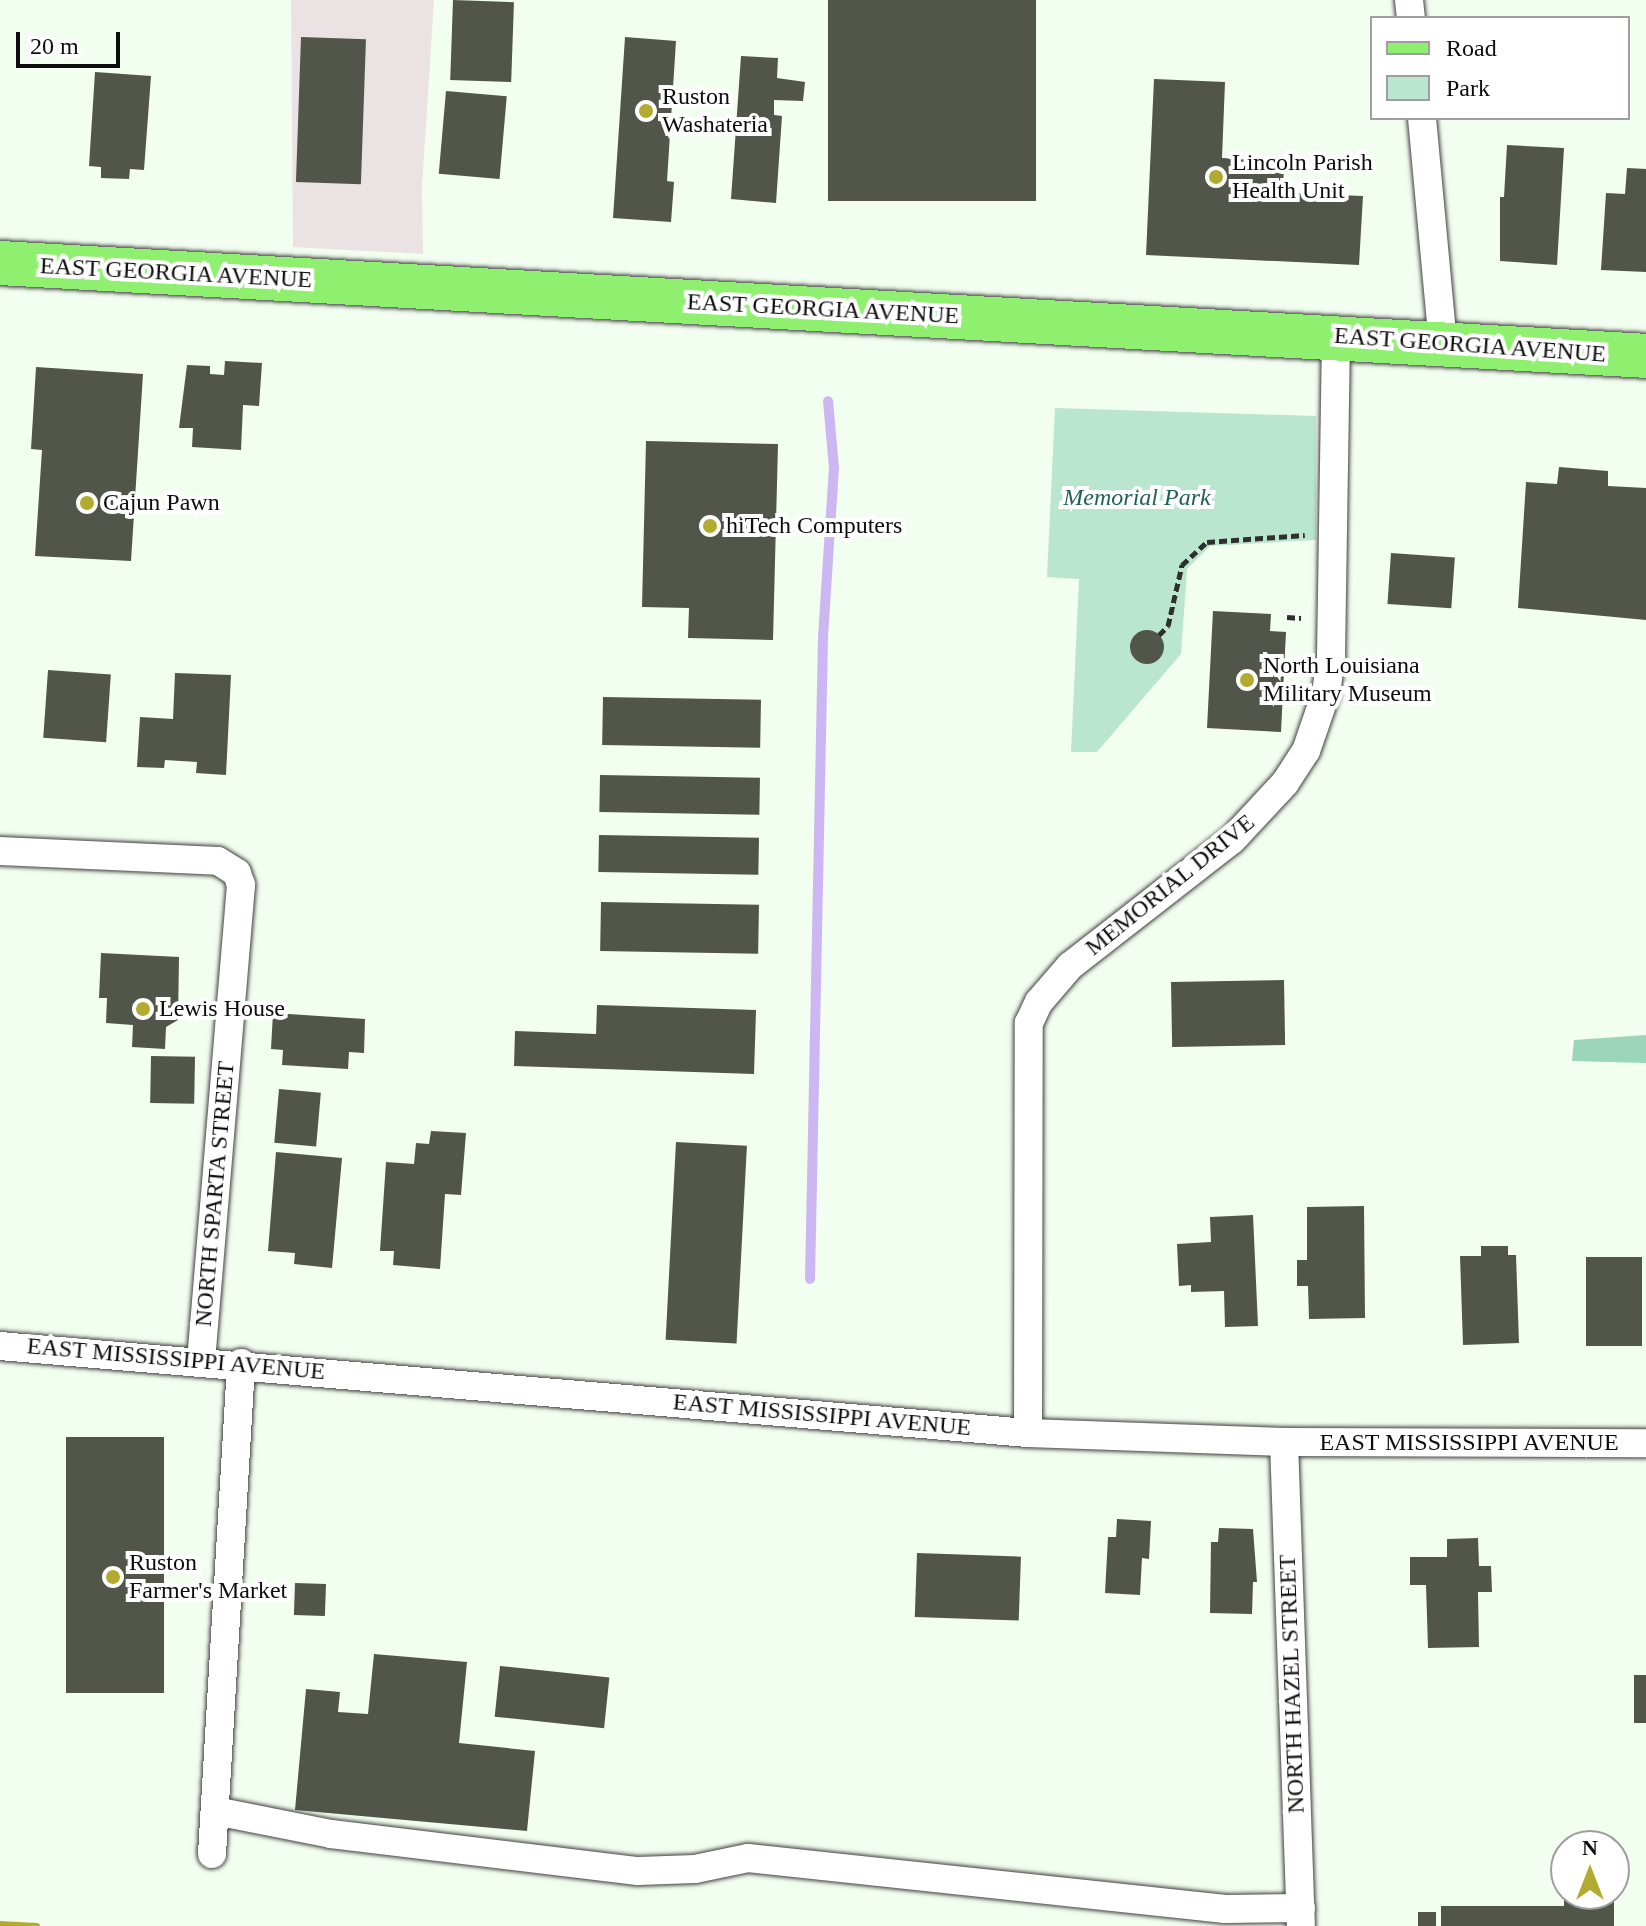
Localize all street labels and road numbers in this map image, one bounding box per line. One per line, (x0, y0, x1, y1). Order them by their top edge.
street label: EAST GEORGIA AVENUE (38, 251, 314, 295)
street label: EAST GEORGIA AVENUE (685, 287, 961, 331)
street label: EAST GEORGIA AVENUE (1332, 321, 1608, 369)
street label: MEMORIAL DRIVE (1079, 808, 1261, 962)
street label: NORTH SPARTA STREET (189, 1059, 241, 1329)
street label: EAST MISSISSIPPI AVENUE (25, 1332, 327, 1386)
street label: EAST MISSISSIPPI AVENUE (671, 1388, 973, 1442)
street label: EAST MISSISSIPPI AVENUE (1319, 1429, 1619, 1457)
street label: NORTH HAZEL STREET (1273, 1554, 1311, 1814)

